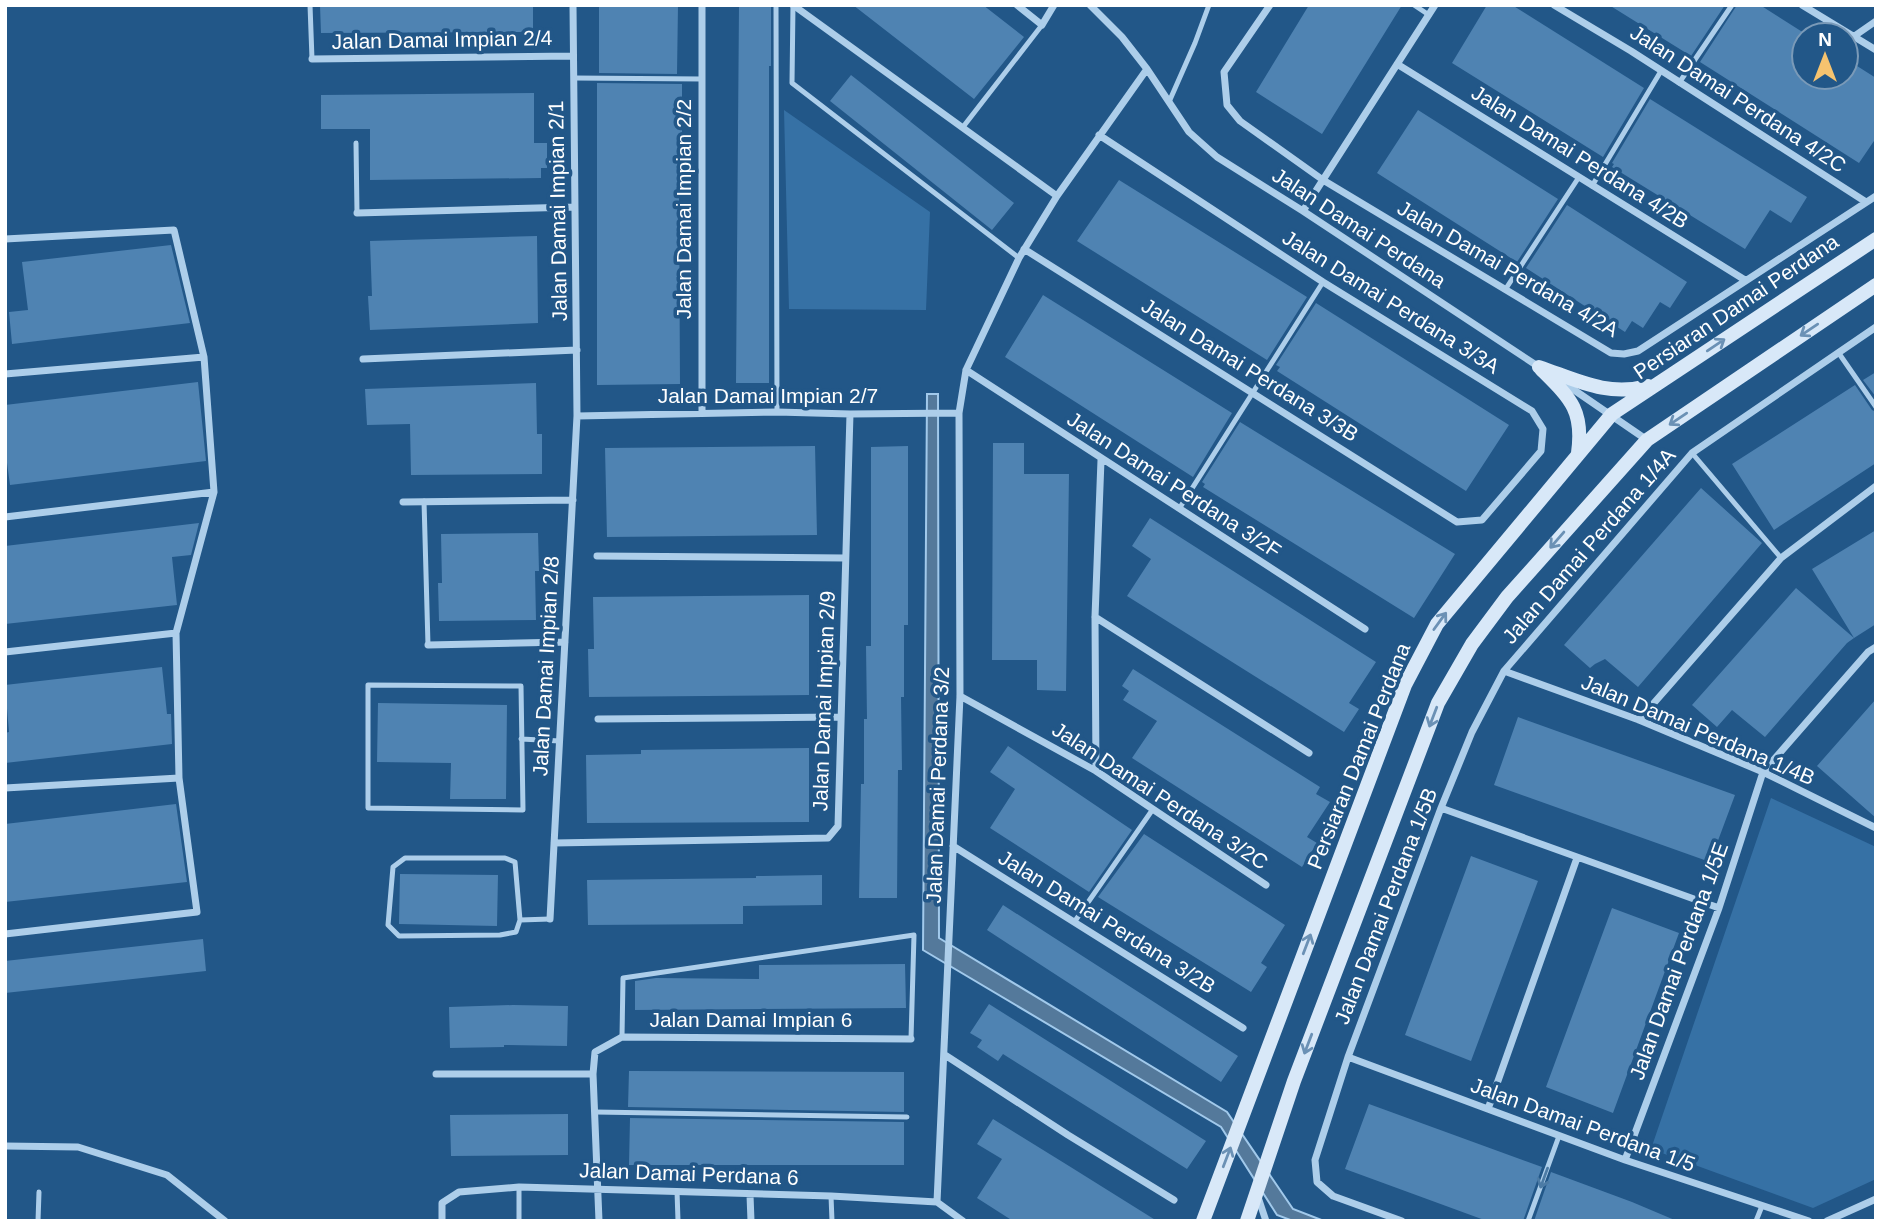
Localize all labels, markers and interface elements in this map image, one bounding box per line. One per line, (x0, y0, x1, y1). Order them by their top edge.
street label: Jalan Damai Perdana 4/2C (1626, 20, 1850, 177)
north arrow (1790, 21, 1860, 91)
street label: Jalan Damai Impian 2/4 (331, 26, 553, 53)
text: N (1818, 29, 1832, 50)
street label: Jalan Damai Perdana 4/2B (1468, 80, 1693, 233)
street label: Jalan Damai Impian 2/2 (672, 99, 695, 319)
street label: Jalan Damai Impian 2/1 (544, 101, 571, 322)
street label: Jalan Damai Perdana (1268, 163, 1450, 292)
street label: Jalan Damai Perdana 4/2A (1394, 196, 1623, 341)
street label: Jalan Damai Perdana 3/3A (1279, 225, 1504, 378)
street label: Persiaran Damai Perdana (1629, 229, 1843, 384)
street label: Jalan Damai Perdana 3/3B (1138, 293, 1363, 446)
one-way arrow (1800, 323, 1819, 337)
one-way arrow (1706, 338, 1725, 352)
street label: Jalan Damai Impian 2/7 (658, 384, 878, 407)
street label: Jalan Damai Perdana 3/2F (1063, 407, 1285, 562)
one-way arrow (1669, 411, 1688, 426)
street label: Jalan Damai Perdana 1/4A (1498, 443, 1680, 648)
one-way arrow (1549, 531, 1565, 549)
street label: Jalan Damai Impian 2/8 (528, 555, 563, 777)
street label: Jalan Damai Impian 2/9 (808, 590, 839, 812)
one-way arrow (1433, 612, 1447, 631)
street label: Persiaran Damai Perdana (1303, 639, 1415, 872)
street label: Jalan Damai Perdana 3/2 (922, 666, 953, 904)
street label: Jalan Damai Perdana 1/4B (1578, 670, 1818, 789)
one-way arrow (1425, 706, 1438, 728)
street label: Jalan Damai Perdana 3/2C (1048, 717, 1272, 874)
street label: Jalan Damai Perdana 1/5B (1330, 785, 1441, 1027)
street label: Jalan Damai Perdana 1/5E (1625, 839, 1732, 1083)
street label: Jalan Damai Perdana 3/2B (995, 845, 1220, 998)
one-way arrow (1302, 934, 1315, 956)
street label: Jalan Damai Impian 6 (649, 1008, 853, 1031)
one-way arrow (1301, 1033, 1313, 1054)
street label: Jalan Damai Perdana 1/5 (1468, 1073, 1698, 1176)
one-way arrow (1222, 1146, 1234, 1168)
street label: Jalan Damai Perdana 6 (579, 1158, 799, 1189)
one-way arrow (1536, 1167, 1549, 1189)

